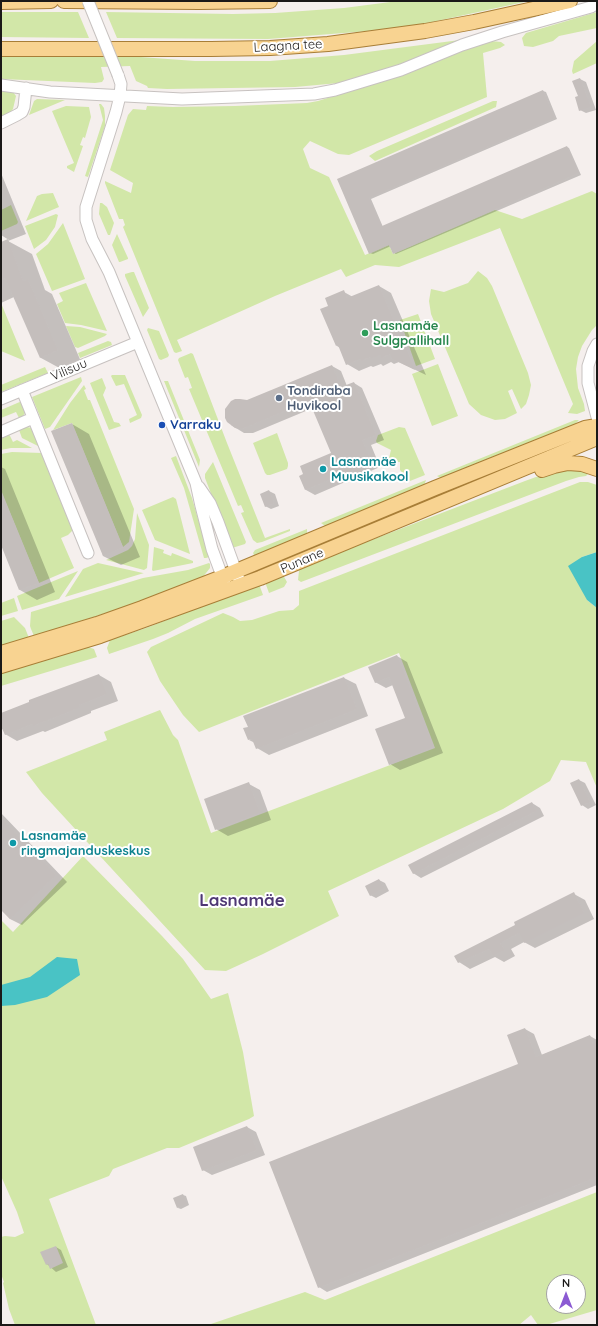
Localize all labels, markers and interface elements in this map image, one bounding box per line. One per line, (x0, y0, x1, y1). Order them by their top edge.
street label: Laagna tee (253, 36, 323, 56)
place label: Lasnamäe Sulgpallihall (373, 318, 449, 349)
marker: Lasnamäe Sulgpallihall (360, 328, 370, 338)
street label: Vilisuu (48, 355, 90, 385)
place label: Tondiraba Huvikool (287, 383, 351, 414)
marker: Tondiraba Huvikool (274, 393, 284, 403)
place label: Varraku (170, 417, 221, 433)
marker: Varraku (157, 420, 167, 430)
place label: Lasnamäe Muusikakool (331, 454, 409, 485)
marker: Lasnamäe Muusikakool (318, 464, 328, 474)
street label: Punane (278, 545, 326, 577)
place label: Lasnamäe ringmajanduskeskus (21, 828, 150, 859)
marker: Lasnamäe ringmajanduskeskus (8, 838, 18, 848)
district label: Lasnamäe (199, 891, 285, 911)
north arrow (546, 1274, 586, 1314)
text: N (562, 1276, 570, 1290)

